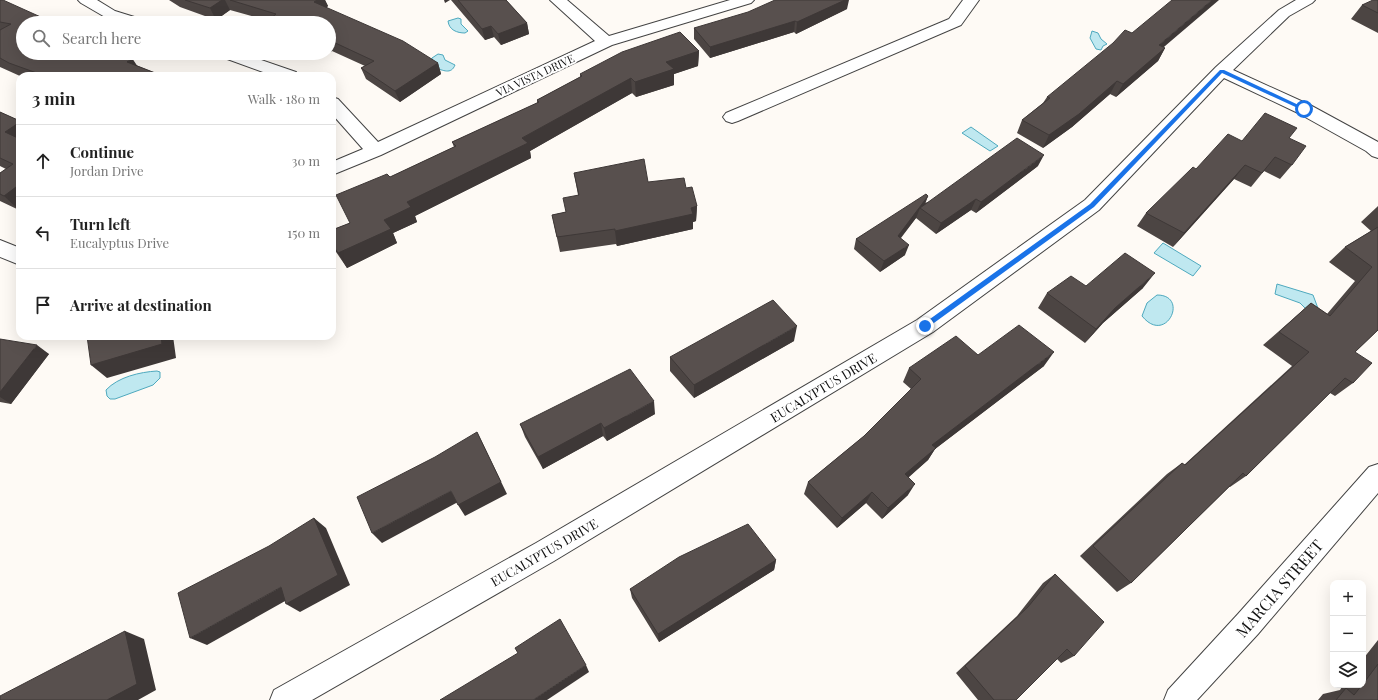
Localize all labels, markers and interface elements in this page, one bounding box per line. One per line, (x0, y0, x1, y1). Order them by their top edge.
search box (16, 16, 336, 60)
icon: search (30, 27, 52, 49)
text: Search here (62, 28, 141, 48)
street label: VIA VISTA DRIVE (492, 50, 577, 100)
text: 3 min (32, 87, 75, 109)
text: Walk · 180 m (248, 90, 320, 107)
route start (1295, 100, 1313, 118)
text: Continue (70, 142, 134, 162)
icon: ahead (32, 150, 54, 172)
text: 30 m (292, 152, 320, 169)
text: Jordan Drive (70, 162, 144, 179)
text: Turn left (70, 214, 131, 234)
icon: left (32, 222, 54, 244)
text: 150 m (287, 224, 320, 241)
text: Eucalyptus Drive (70, 234, 169, 251)
icon: arrive (32, 294, 54, 316)
text: Arrive at destination (70, 295, 212, 315)
route end (916, 317, 934, 335)
street label: EUCALYPTUS DRIVE (767, 349, 879, 425)
street label: EUCALYPTUS DRIVE (487, 514, 601, 590)
street label: MARCIA STREET (1231, 535, 1327, 641)
map controls (1330, 580, 1366, 688)
button: + (1330, 580, 1366, 616)
button: − (1330, 616, 1366, 652)
button: layers (1330, 652, 1366, 688)

